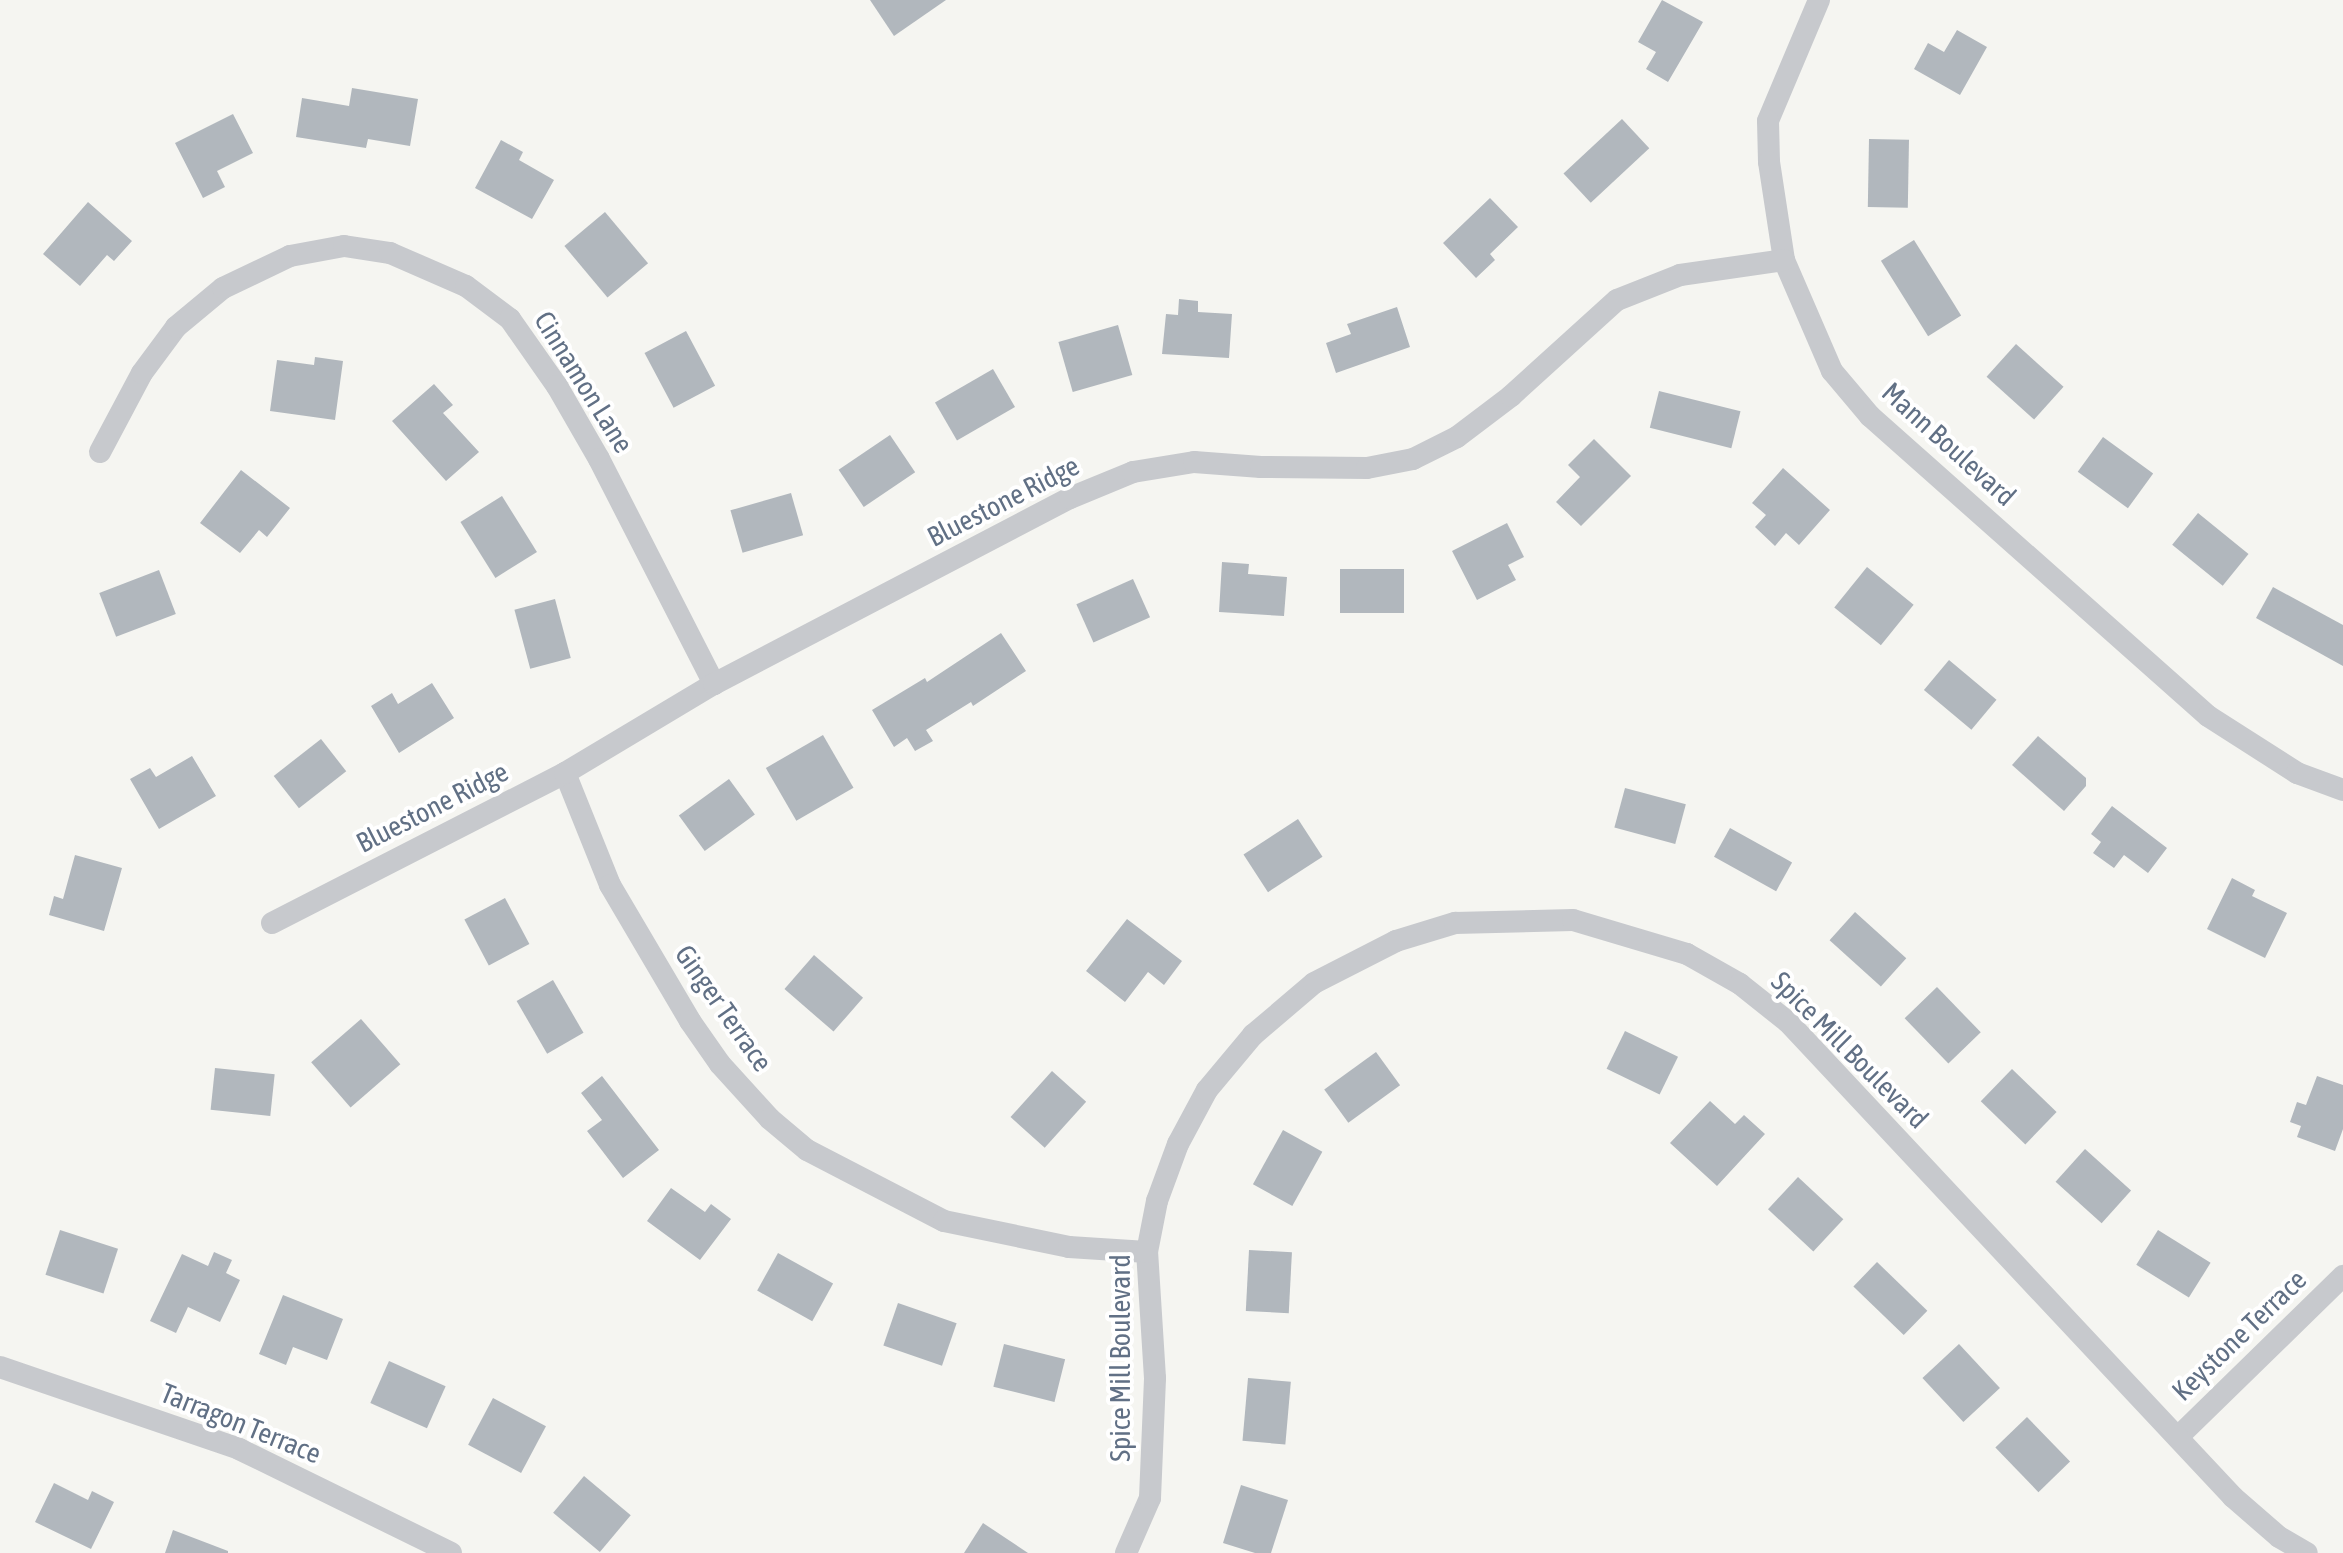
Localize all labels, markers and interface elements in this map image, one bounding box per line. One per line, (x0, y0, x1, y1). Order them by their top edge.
street label: Cinnamon Lane (527, 305, 641, 459)
street label: Mann Boulevard (1875, 375, 2023, 513)
street label: Bluestone Ridge (922, 448, 1084, 554)
street label: Bluestone Ridge (351, 754, 513, 860)
street label: Ginger Terrace (668, 938, 780, 1078)
street label: Spice Mill Boulevard (1765, 965, 1935, 1135)
street label: Spice Mill Boulevard (1103, 1254, 1137, 1462)
street label: Keystone Terrace (2165, 1263, 2313, 1407)
street label: Tarragon Terrace (156, 1376, 326, 1470)

